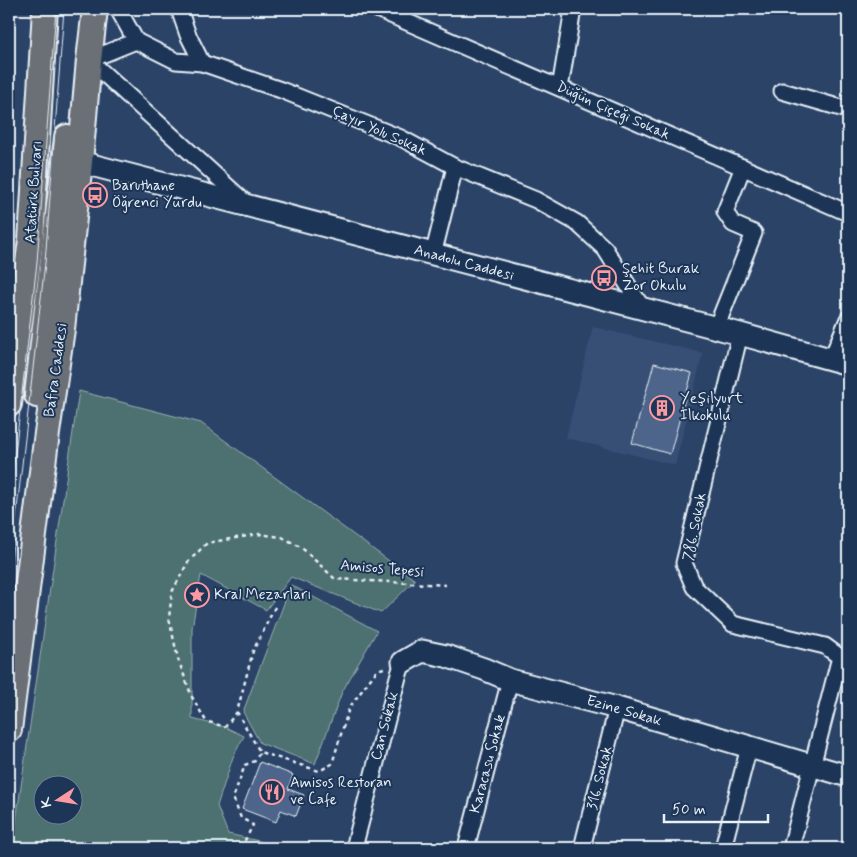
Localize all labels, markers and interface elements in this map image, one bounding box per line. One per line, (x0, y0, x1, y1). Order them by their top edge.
street label: Düğün Çiçeği Sokak (553, 77, 673, 145)
street label: Çayır Yolu Sokak (328, 101, 430, 161)
street label: Atatürk Bulvarı (20, 140, 48, 244)
place label: Baruthane Öğrenci Yurdu (112, 176, 202, 213)
bus stop icon: Baruthane Öğrenci Yurdu (82, 182, 108, 208)
street label: Anadolu Caddesi (412, 240, 516, 286)
place label: Şehit Burak Zor Okulu (622, 259, 700, 296)
bus stop icon: Şehit Burak Zor Okulu (591, 265, 617, 291)
street label: Bafra Caddesi (40, 322, 72, 418)
place label: Yeşilyurt İlkokulu (680, 389, 743, 426)
building icon: Yeşilyurt İlkokulu (649, 395, 675, 421)
street label: 786. Sokak (679, 491, 711, 563)
street label: Amisos Tepesi (339, 555, 425, 583)
place icon: Kral Mezarları (184, 582, 210, 608)
place label: Kral Mezarları (214, 585, 311, 605)
street label: Can Sokak (366, 689, 404, 763)
street label: Ezine Sokak (584, 691, 664, 731)
street label: Karacasu Sokak (465, 712, 511, 816)
street label: 316. Sokak (582, 744, 618, 812)
place label: Amisos Restoran ve Cafe (290, 773, 392, 810)
north arrow (32, 774, 82, 824)
restaurant icon: Amisos Restoran ve Cafe (259, 779, 285, 805)
scale bar (664, 792, 768, 824)
text: K (36, 795, 56, 809)
text: 50 m (672, 800, 706, 820)

